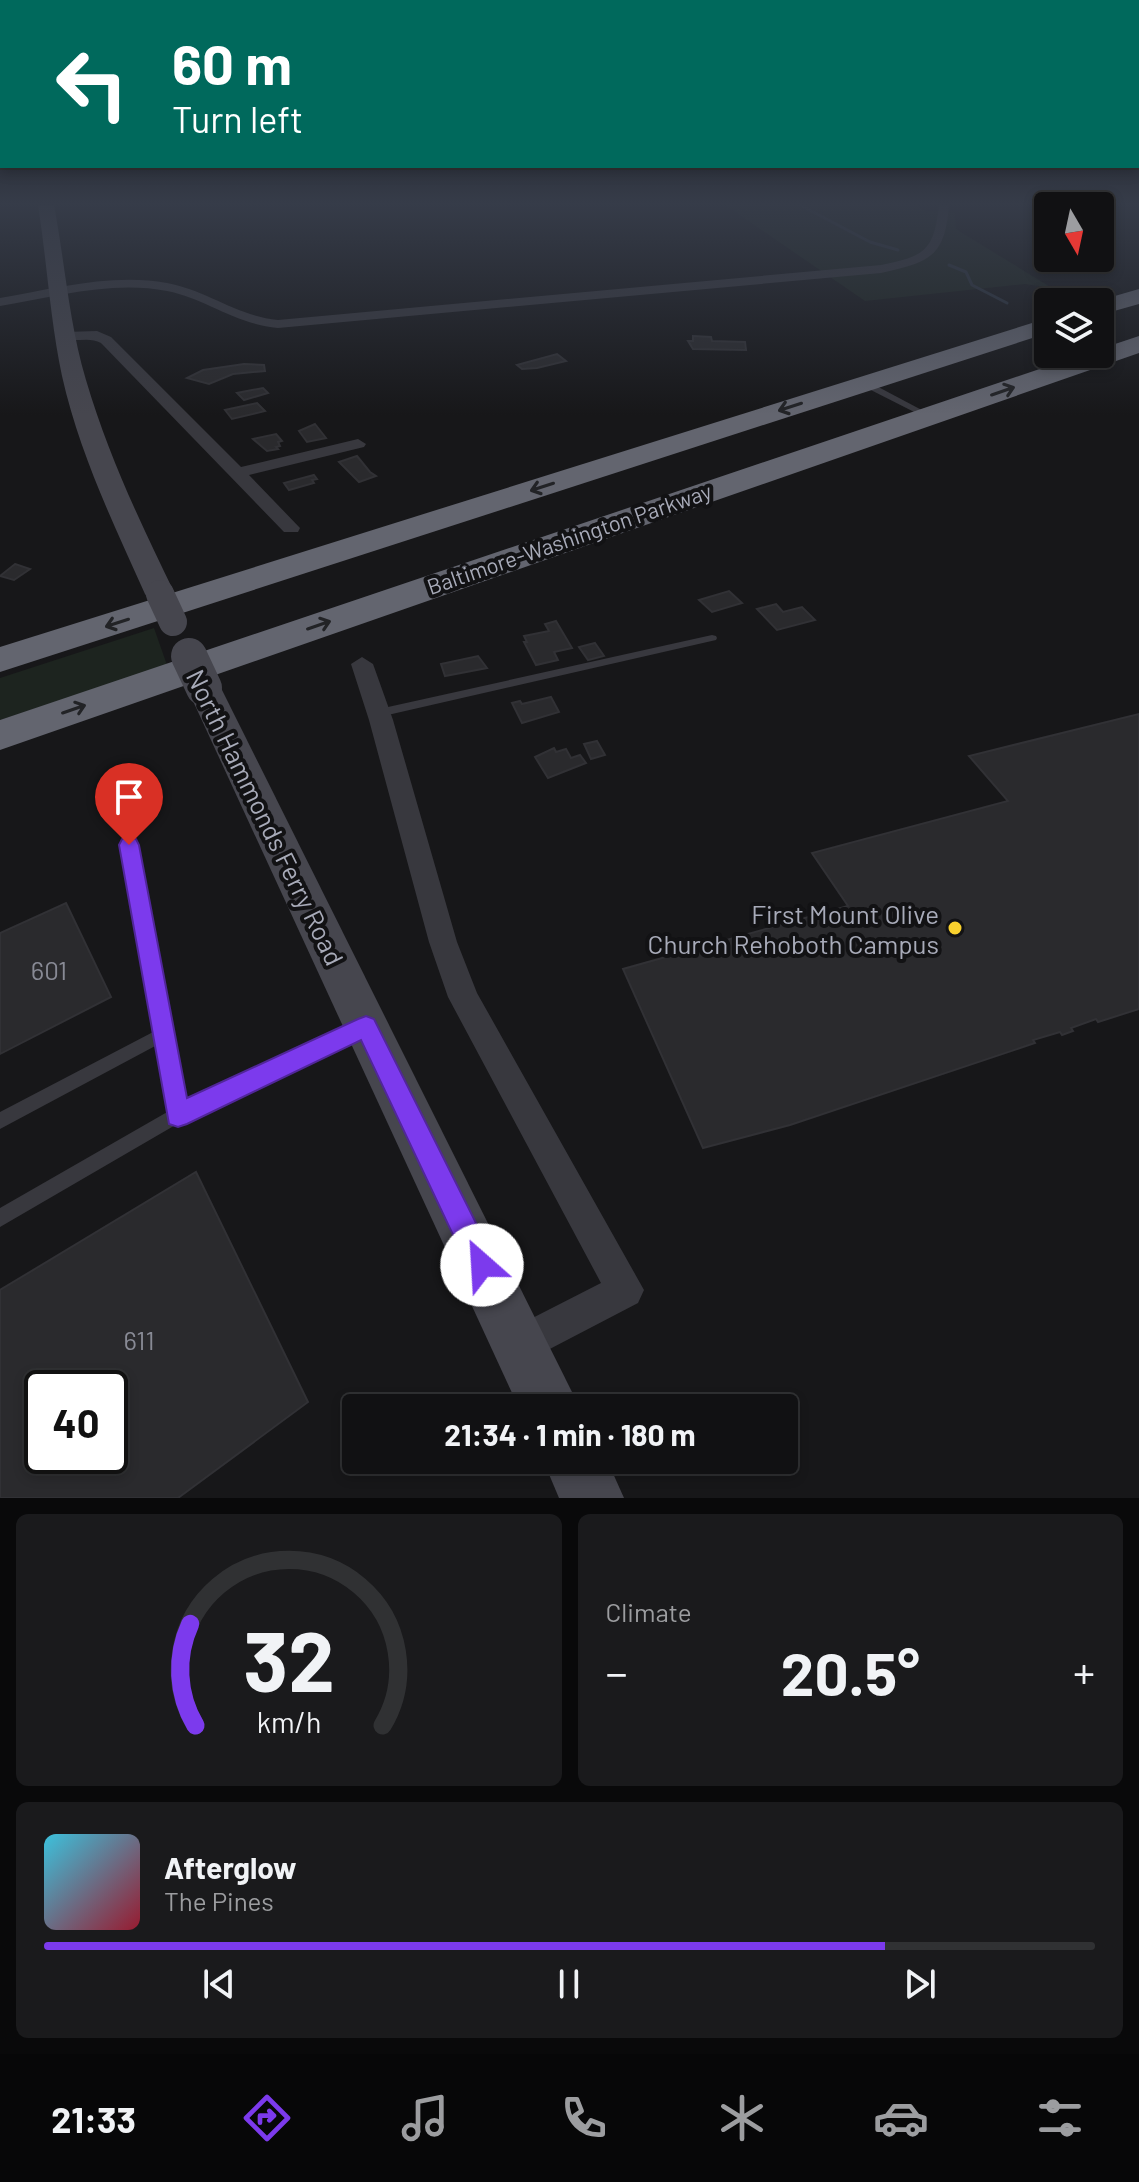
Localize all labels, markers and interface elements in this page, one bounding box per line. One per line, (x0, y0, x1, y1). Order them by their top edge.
text: 60 m (172, 29, 292, 96)
icon: left (40, 32, 144, 136)
text: Turn left (172, 97, 303, 140)
north arrow (1034, 192, 1114, 272)
map controls (1034, 192, 1114, 368)
button: layers (1034, 288, 1114, 368)
one-way arrow (990, 382, 1015, 397)
one-way arrow (777, 401, 802, 416)
street label: Baltimore-Washington Parkway (423, 477, 715, 599)
one-way arrow (530, 481, 555, 495)
one-way arrow (105, 616, 131, 631)
one-way arrow (307, 616, 332, 631)
street label: North Hammonds Ferry Road (181, 664, 351, 970)
one-way arrow (61, 701, 86, 716)
pin (95, 763, 163, 845)
icon: arrive (107, 775, 151, 819)
place label: First Mount Olive Church Rehoboth Campus (648, 898, 939, 959)
marker: First Mount Olive Church Rehoboth Campus (946, 919, 964, 937)
house number: 601 (31, 954, 67, 985)
position arrow (440, 1223, 524, 1307)
house number: 611 (123, 1324, 155, 1355)
speed limit sign: 40 (24, 1370, 128, 1474)
text: 21:34 · 1 min · 180 m (444, 1416, 696, 1452)
text: Climate (606, 1596, 692, 1627)
text: 32 (243, 1609, 335, 1709)
text: 20.5° (781, 1636, 920, 1708)
text: − (606, 1645, 628, 1698)
text: + (1073, 1645, 1095, 1698)
text: km/h (256, 1704, 321, 1739)
text: Afterglow (164, 1849, 297, 1885)
text: The Pines (164, 1885, 274, 1916)
icon: previous (197, 1962, 241, 2006)
icon: pause (547, 1962, 591, 2006)
icon: next (898, 1962, 942, 2006)
icon: directions (239, 2090, 295, 2146)
icon: music (397, 2090, 453, 2146)
icon: phone (556, 2090, 612, 2146)
icon: climate (714, 2090, 770, 2146)
icon: car (873, 2090, 929, 2146)
icon: filters (1032, 2090, 1088, 2146)
text: 21:33 (51, 2097, 136, 2140)

